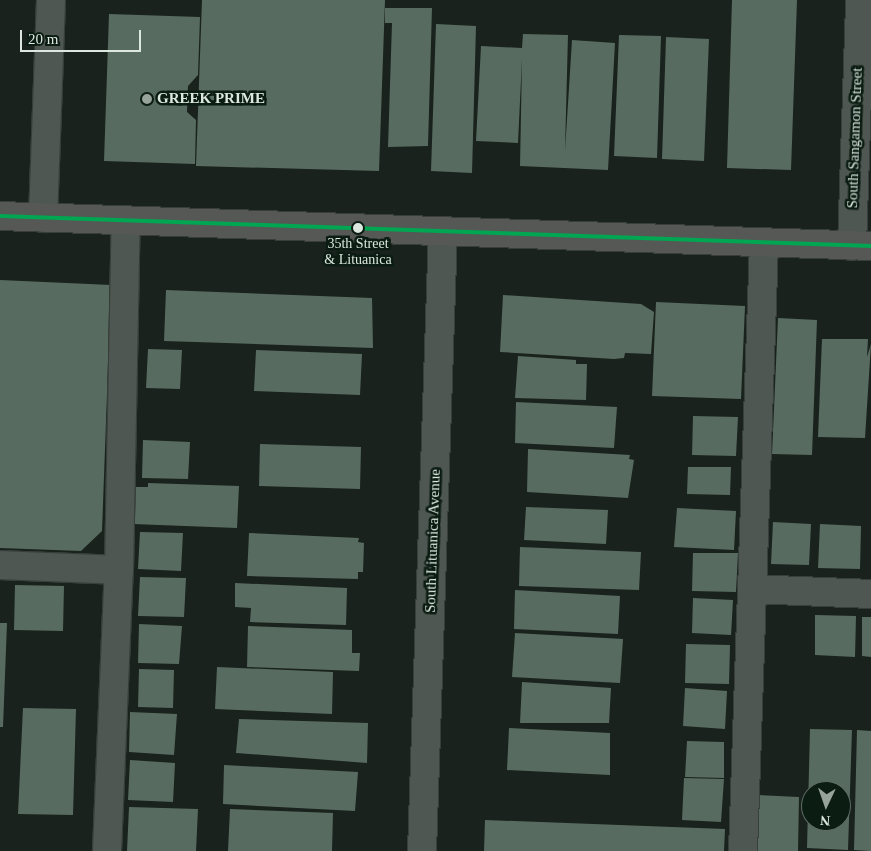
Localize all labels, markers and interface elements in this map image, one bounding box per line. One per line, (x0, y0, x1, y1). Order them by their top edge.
scale bar (22, 20, 144, 52)
text: 20 m (28, 31, 58, 47)
street label: South Sangamon Street (844, 67, 866, 209)
place label: GREEK PRIME (157, 90, 265, 108)
marker: GREEK PRIME (141, 93, 153, 105)
marker: 35th Street & Lituanica (353, 223, 363, 233)
place label: 35th Street & Lituanica (324, 236, 392, 268)
street label: South Lituanica Avenue (421, 468, 445, 614)
north arrow (801, 781, 851, 831)
text: N (820, 813, 831, 828)

